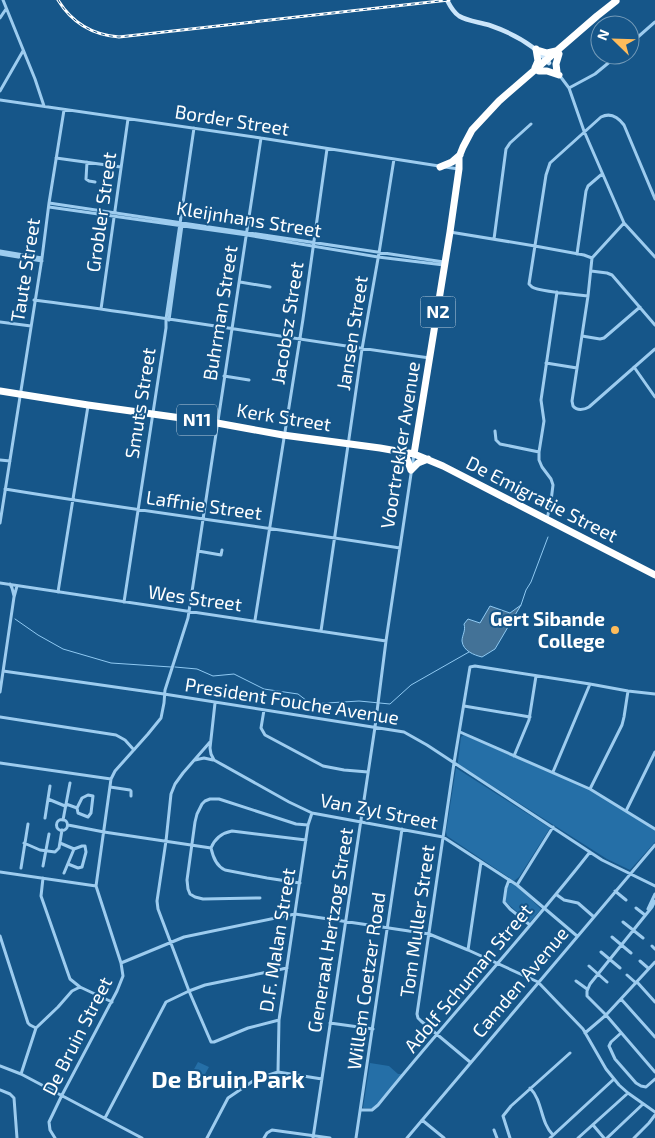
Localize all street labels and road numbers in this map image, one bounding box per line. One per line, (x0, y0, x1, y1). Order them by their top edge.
street label: Border Street (173, 99, 291, 140)
street label: Grobler Street (81, 150, 120, 273)
street label: Kleijnhans Street (175, 196, 323, 241)
street label: Taute Street (5, 216, 44, 324)
street label: Buhrman Street (197, 244, 242, 382)
street label: Jacobsz Street (265, 260, 308, 386)
street label: Jansen Street (331, 274, 372, 392)
road number: N2 (420, 296, 456, 328)
street label: Smuts Street (119, 346, 160, 460)
street label: Voortrekker Avenue (375, 360, 424, 530)
street label: Kerk Street (235, 398, 333, 435)
road number: N11 (177, 404, 217, 436)
street label: De Emigratie Street (463, 450, 622, 547)
street label: Laffnie Street (145, 485, 263, 524)
street label: Wes Street (147, 580, 243, 615)
street label: President Fouche Avenue (183, 672, 401, 729)
street label: Van Zyl Street (318, 788, 440, 833)
street label: Generaal Hertzog Street (302, 826, 357, 1034)
street label: Tom Muller Street (394, 843, 439, 999)
street label: D.F. Malan Street (254, 866, 299, 1014)
street label: Willem Coetzer Road (342, 891, 389, 1071)
street label: Adolf Schuman Street (399, 899, 537, 1057)
street label: Camden Avenue (467, 922, 573, 1042)
street label: De Bruin Street (37, 973, 116, 1099)

